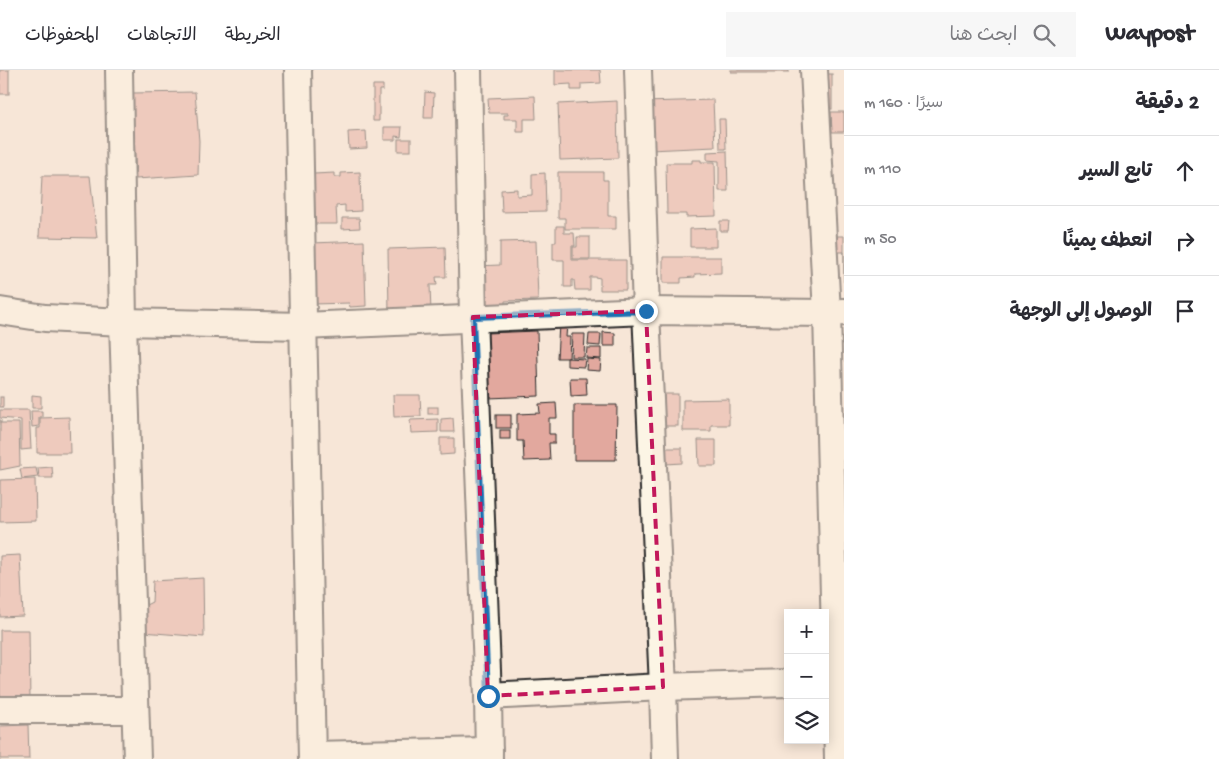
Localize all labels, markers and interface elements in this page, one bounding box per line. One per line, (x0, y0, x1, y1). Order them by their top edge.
search box (726, 12, 1076, 57)
text: Waypost (1106, 20, 1194, 49)
icon: search (1030, 21, 1058, 49)
text: ابحث هنا (950, 25, 1018, 48)
text: المحفوظات (25, 26, 99, 47)
text: الاتجاهات (127, 26, 197, 47)
text: الخريطة (225, 26, 281, 47)
text: 2 دقيقة (1135, 92, 1199, 117)
text: سيرًا · 160 m (864, 95, 943, 114)
icon: ahead (1171, 157, 1199, 185)
text: 110 m (864, 161, 901, 180)
text: تابع السير (1080, 161, 1152, 184)
icon: right (1171, 227, 1199, 255)
text: 50 m (864, 231, 897, 250)
text: انعطف يمينًا (1063, 231, 1152, 254)
icon: arrive (1171, 297, 1199, 325)
route end (635, 300, 658, 323)
text: الوصول إلى الوجهة (1009, 301, 1152, 324)
map controls (784, 609, 829, 744)
button: + (784, 609, 829, 654)
button: − (784, 654, 829, 699)
route start (477, 685, 500, 708)
button: layers (784, 699, 829, 744)

